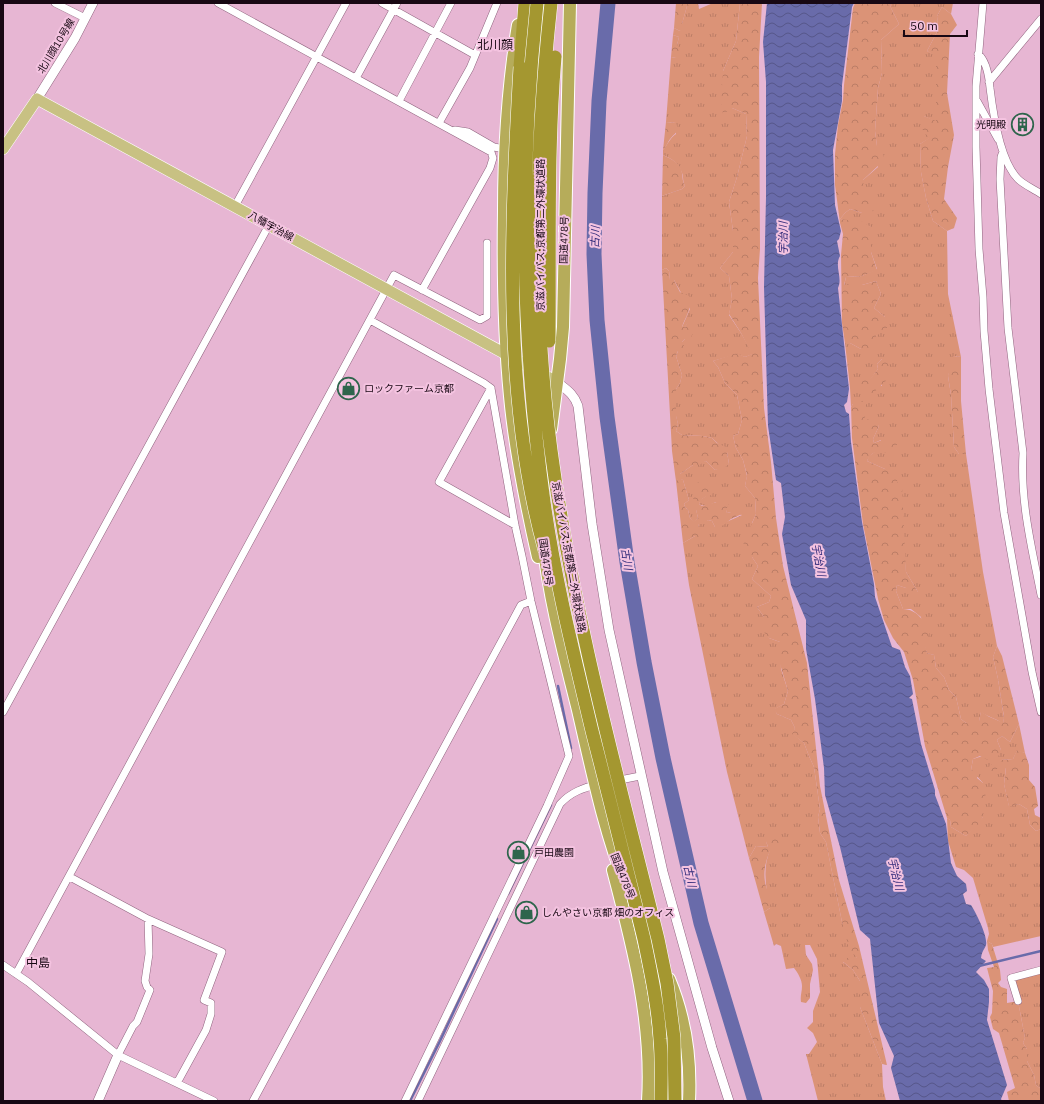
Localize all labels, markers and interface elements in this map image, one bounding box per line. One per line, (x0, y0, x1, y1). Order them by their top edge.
scale bar (904, 12, 967, 38)
street label: 北川顔10号線 (34, 16, 78, 76)
text: 50 m (910, 18, 938, 33)
district label: 北川顔 (477, 37, 513, 52)
building icon: 光明殿 (1009, 111, 1035, 137)
place label: 光明殿 (976, 118, 1006, 131)
street label: 京滋バイパス;京都第二外環状道路 (534, 159, 547, 311)
street label: 八幡宇治線 (246, 208, 296, 244)
street label: 国道478号 (557, 216, 571, 264)
water label: 宇治川 (776, 221, 790, 255)
water label: 古川 (588, 225, 602, 248)
shop icon: ロックファーム京都 (336, 375, 362, 401)
place label: ロックファーム京都 (364, 382, 454, 395)
street label: 京滋バイパス;京都第二外環状道路 (549, 481, 589, 633)
street label: 国道478号 (536, 537, 556, 587)
water label: 宇治川 (809, 542, 829, 579)
water label: 古川 (618, 547, 636, 572)
shop icon: 戸田農園 (505, 839, 531, 865)
place label: 戸田農園 (534, 846, 574, 859)
street label: 国道478号 (608, 851, 638, 901)
water label: 宇治川 (885, 856, 907, 893)
water label: 古川 (681, 864, 700, 889)
shop icon: しんやさい京都 畑のオフィス (513, 899, 539, 925)
place label: しんやさい京都 畑のオフィス (542, 906, 674, 919)
district label: 中島 (26, 955, 50, 970)

